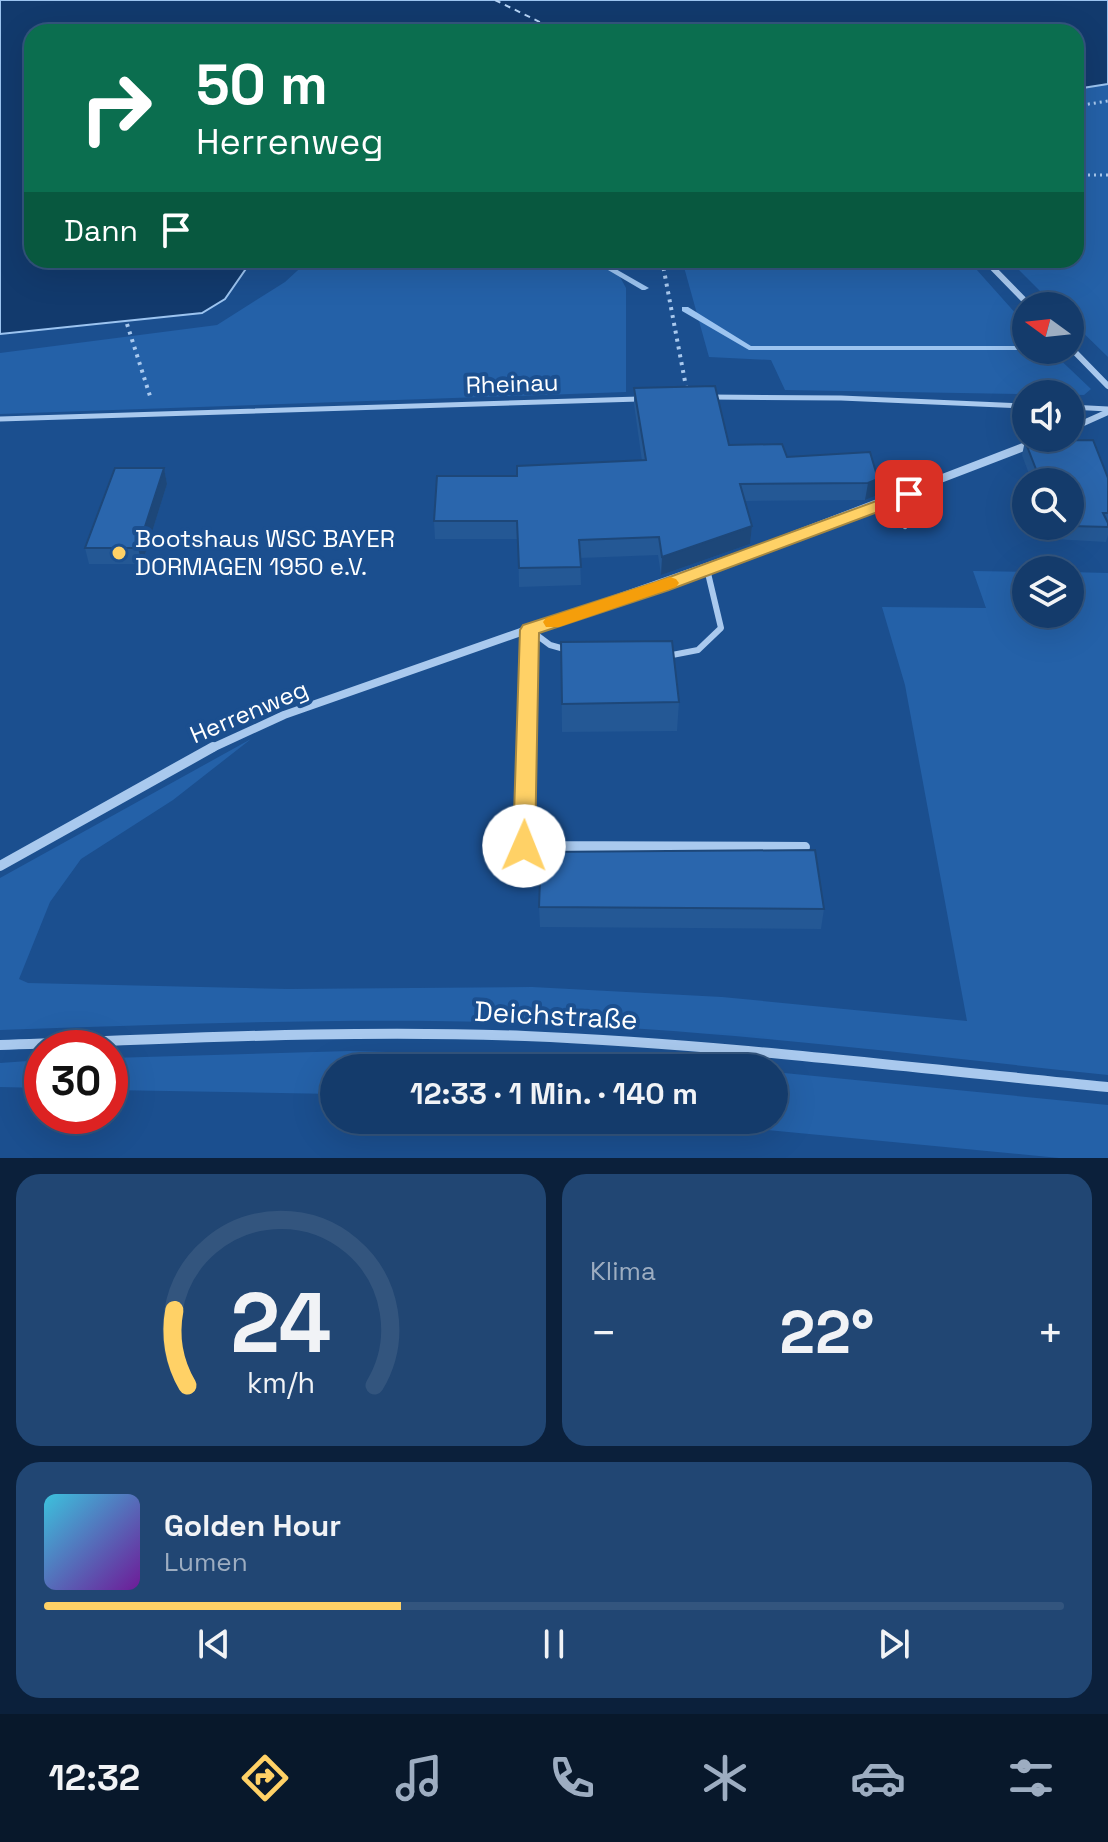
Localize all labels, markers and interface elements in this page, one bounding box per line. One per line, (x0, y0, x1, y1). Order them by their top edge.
text: 50 m (196, 49, 328, 120)
icon: right (64, 56, 168, 160)
text: Herrenweg (196, 119, 384, 165)
icon: arrive (154, 208, 198, 252)
text: Dann (64, 211, 138, 250)
north arrow (1012, 292, 1084, 364)
map controls (1012, 292, 1084, 628)
street label: Rheinau (465, 366, 559, 401)
button: sound (1012, 380, 1084, 452)
pin (875, 460, 943, 528)
button: search (1012, 468, 1084, 540)
icon: arrive (887, 472, 931, 516)
place label: Bootshaus WSC BAYER DORMAGEN 1950 e.V. (135, 523, 395, 582)
marker: Bootshaus WSC BAYER DORMAGEN 1950 e.V. (110, 544, 128, 562)
button: layers (1012, 556, 1084, 628)
street label: Herrenweg (185, 673, 312, 750)
position arrow (482, 804, 566, 888)
street label: Deichstraße (473, 993, 639, 1037)
speed limit sign: 30 (24, 1030, 128, 1134)
text: 12:33 · 1 Min. · 140 m (410, 1074, 698, 1113)
text: Klima (590, 1254, 656, 1288)
text: 24 (231, 1270, 331, 1376)
text: 22° (780, 1294, 874, 1371)
text: − (590, 1305, 617, 1361)
text: + (1037, 1305, 1064, 1361)
text: km/h (247, 1365, 315, 1401)
text: Golden Hour (164, 1506, 341, 1545)
text: Lumen (164, 1545, 248, 1579)
icon: previous (192, 1622, 236, 1666)
icon: pause (532, 1622, 576, 1666)
icon: next (872, 1622, 916, 1666)
icon: directions (237, 1750, 293, 1806)
icon: music (391, 1750, 447, 1806)
icon: phone (544, 1750, 600, 1806)
icon: climate (697, 1750, 753, 1806)
icon: car (850, 1750, 906, 1806)
icon: filters (1003, 1750, 1059, 1806)
text: 12:32 (49, 1755, 140, 1801)

